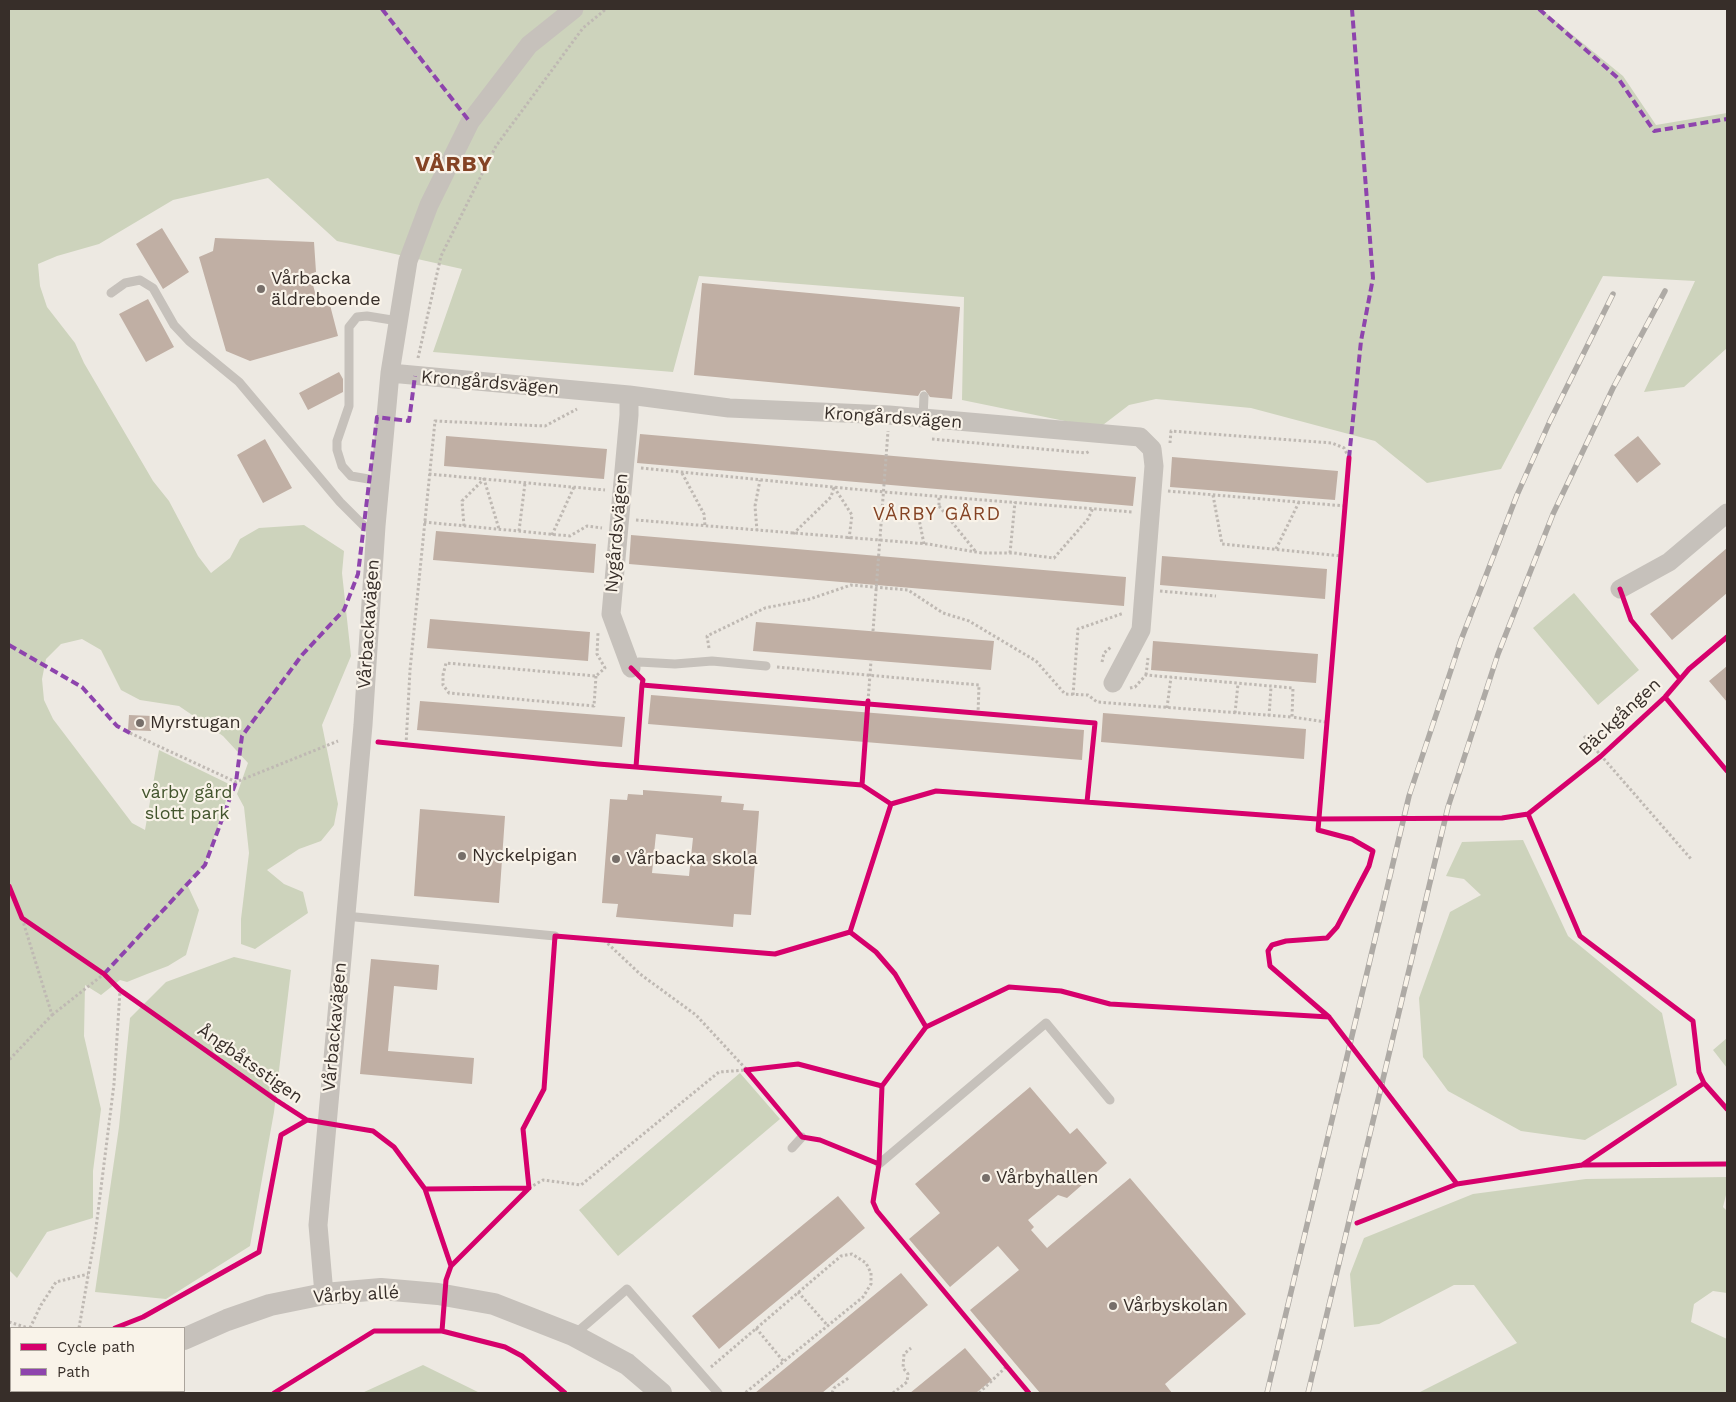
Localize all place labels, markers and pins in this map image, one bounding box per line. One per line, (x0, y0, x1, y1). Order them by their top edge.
place label: Vårbacka äldreboende (271, 268, 381, 310)
marker: Vårbacka äldreboende (255, 283, 267, 295)
place label: Myrstugan (150, 712, 241, 734)
marker: Myrstugan (134, 717, 146, 729)
place label: Nyckelpigan (472, 845, 577, 867)
place label: Vårbacka skola (626, 848, 758, 870)
marker: Nyckelpigan (456, 850, 468, 862)
marker: Vårbacka skola (610, 853, 622, 865)
place label: Vårbyhallen (996, 1167, 1098, 1189)
marker: Vårbyhallen (980, 1172, 992, 1184)
place label: Vårbyskolan (1123, 1295, 1228, 1317)
marker: Vårbyskolan (1107, 1300, 1119, 1312)

